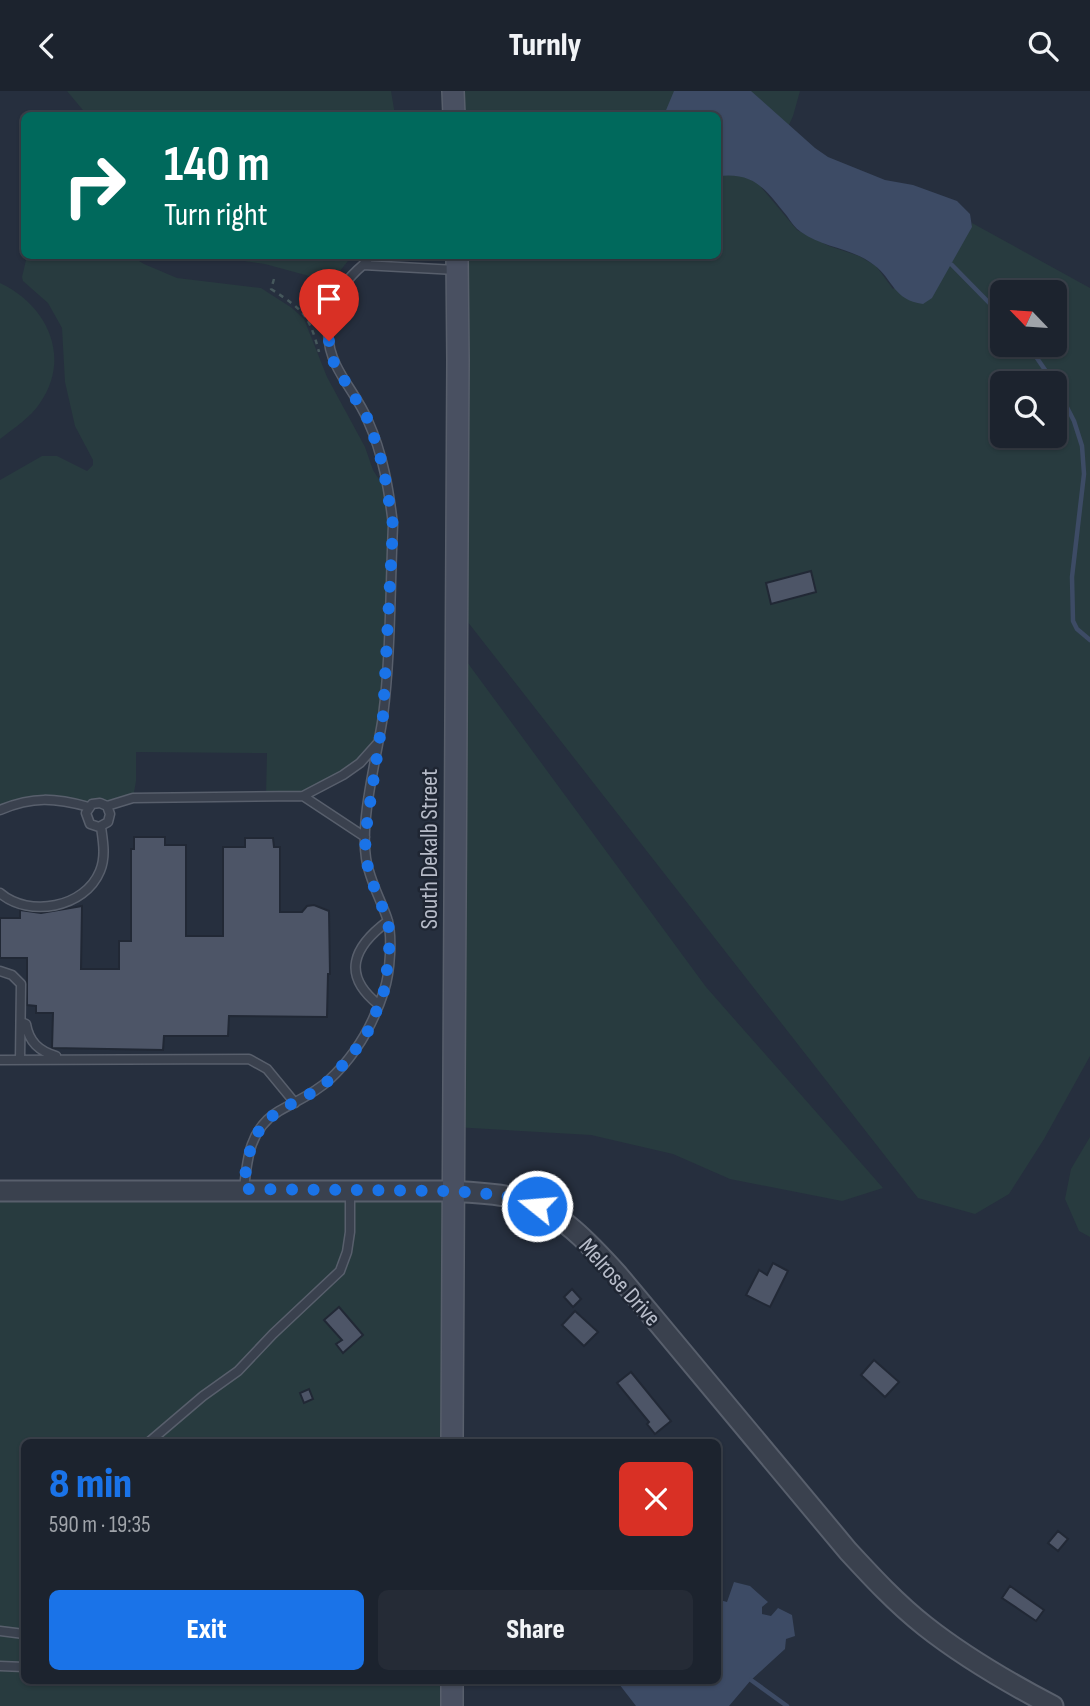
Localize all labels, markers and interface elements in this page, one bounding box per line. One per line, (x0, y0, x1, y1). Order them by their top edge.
text: Turnly (509, 26, 581, 65)
icon: back (28, 27, 66, 65)
icon: search (1024, 27, 1062, 65)
text: 140 m (164, 136, 270, 195)
icon: right (49, 140, 140, 231)
text: Turn right (164, 196, 268, 235)
pin (299, 269, 359, 341)
icon: arrive (310, 280, 348, 318)
north arrow (990, 280, 1068, 357)
map controls (990, 280, 1067, 448)
button: search (990, 371, 1067, 448)
street label: South Dekalb Street (415, 769, 444, 929)
position arrow (500, 1169, 574, 1243)
street label: Melrose Drive (572, 1232, 667, 1332)
text: 8 min (49, 1459, 132, 1510)
button: close (619, 1462, 693, 1536)
text: 590 m · 19:35 (49, 1511, 150, 1539)
button: Exit (49, 1590, 364, 1670)
button: Share (378, 1590, 693, 1670)

